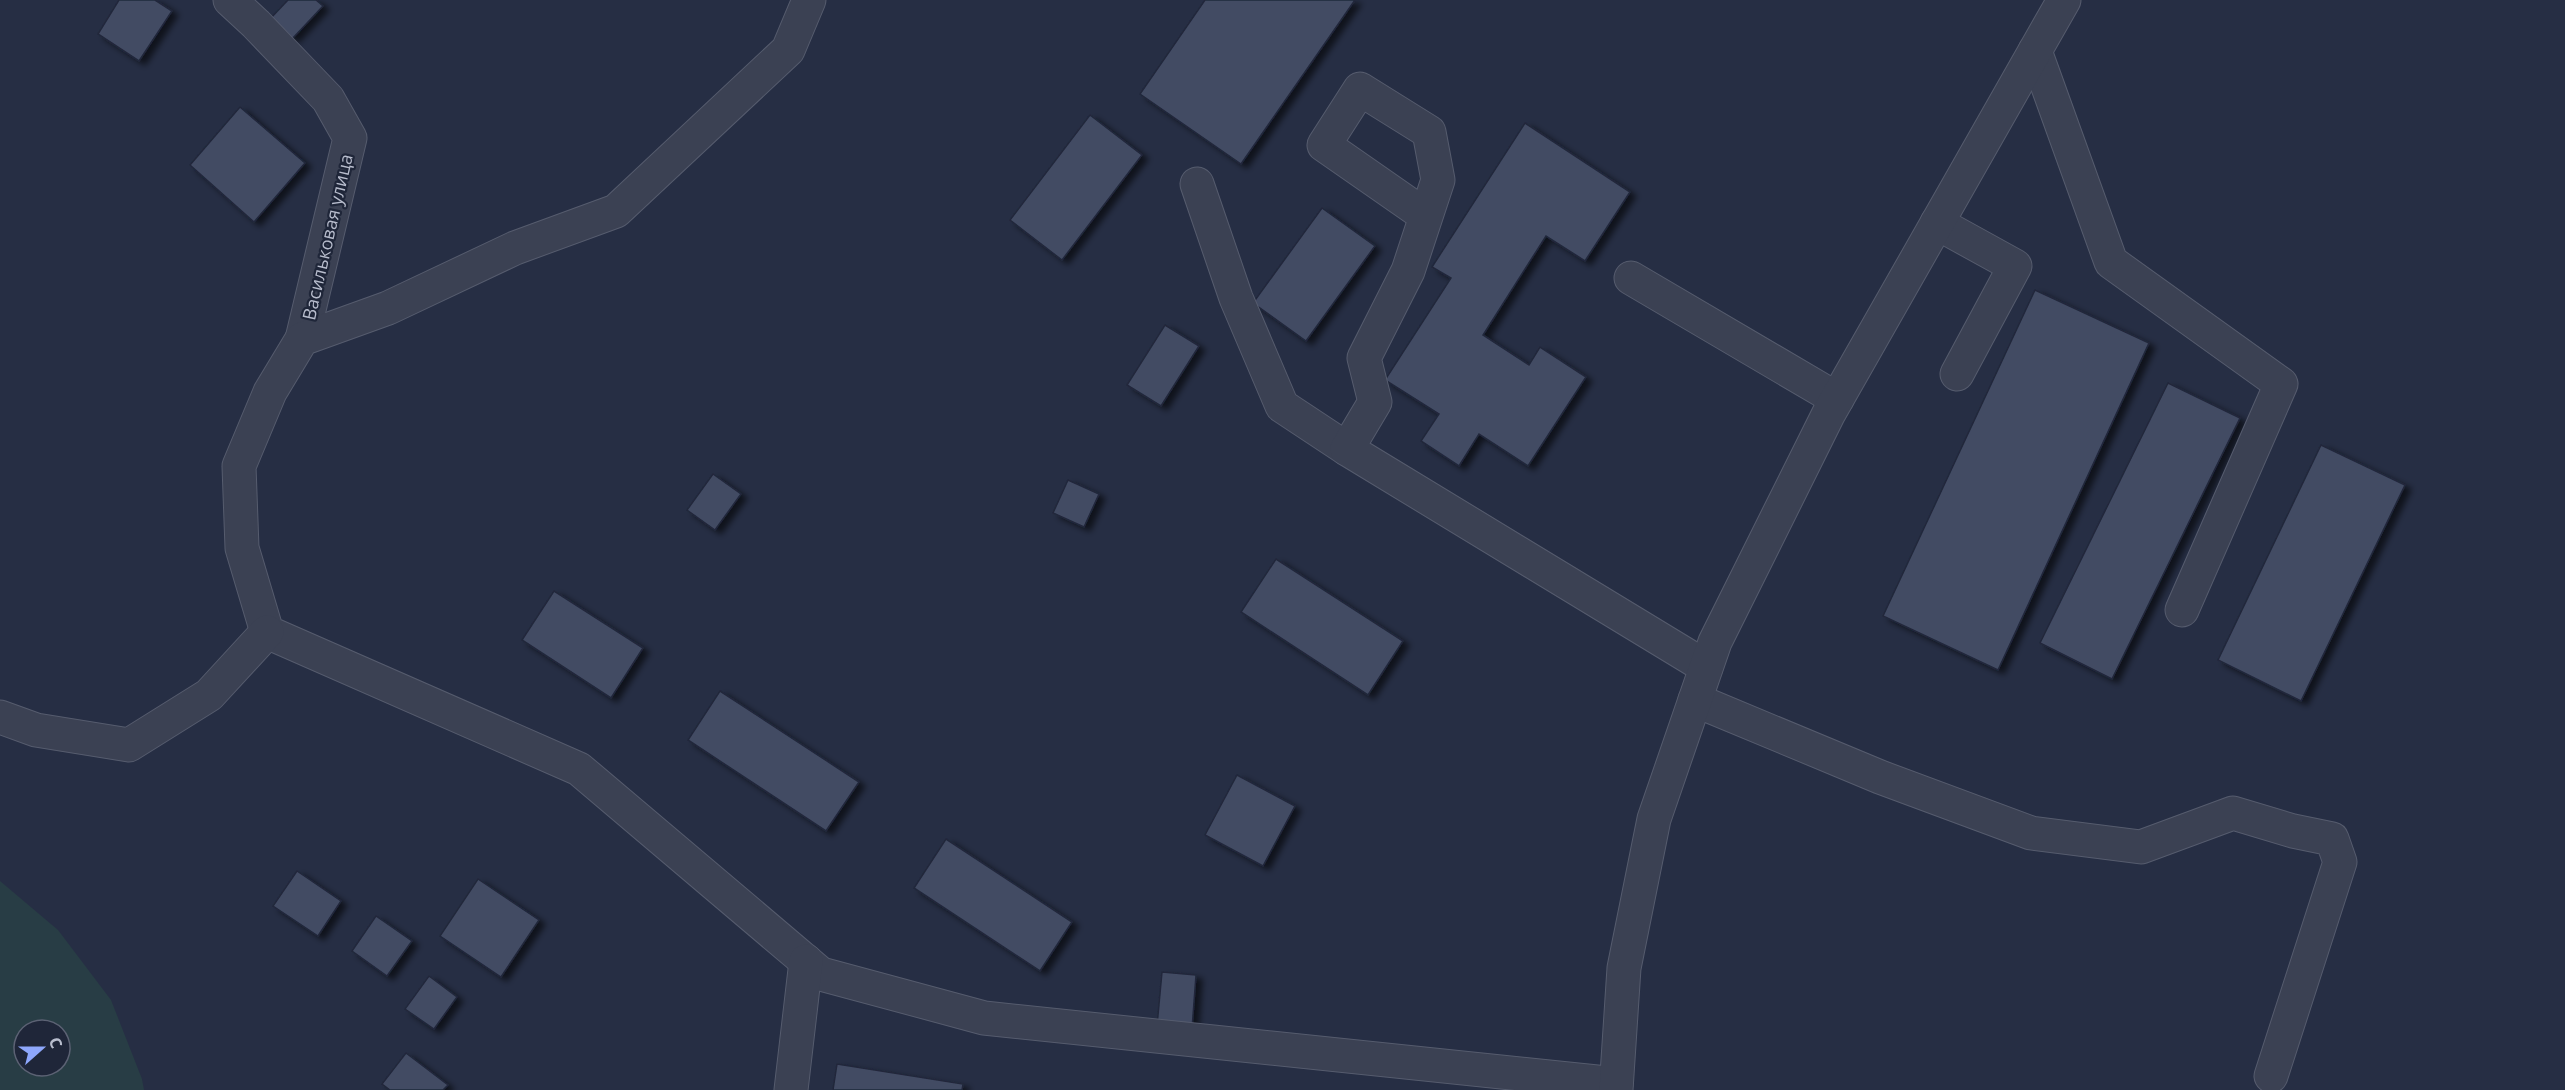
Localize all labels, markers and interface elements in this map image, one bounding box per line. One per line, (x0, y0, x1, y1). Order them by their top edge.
street label: Васильковая улица (296, 152, 358, 322)
north arrow (12, 1018, 72, 1078)
text: С (44, 1034, 68, 1051)

